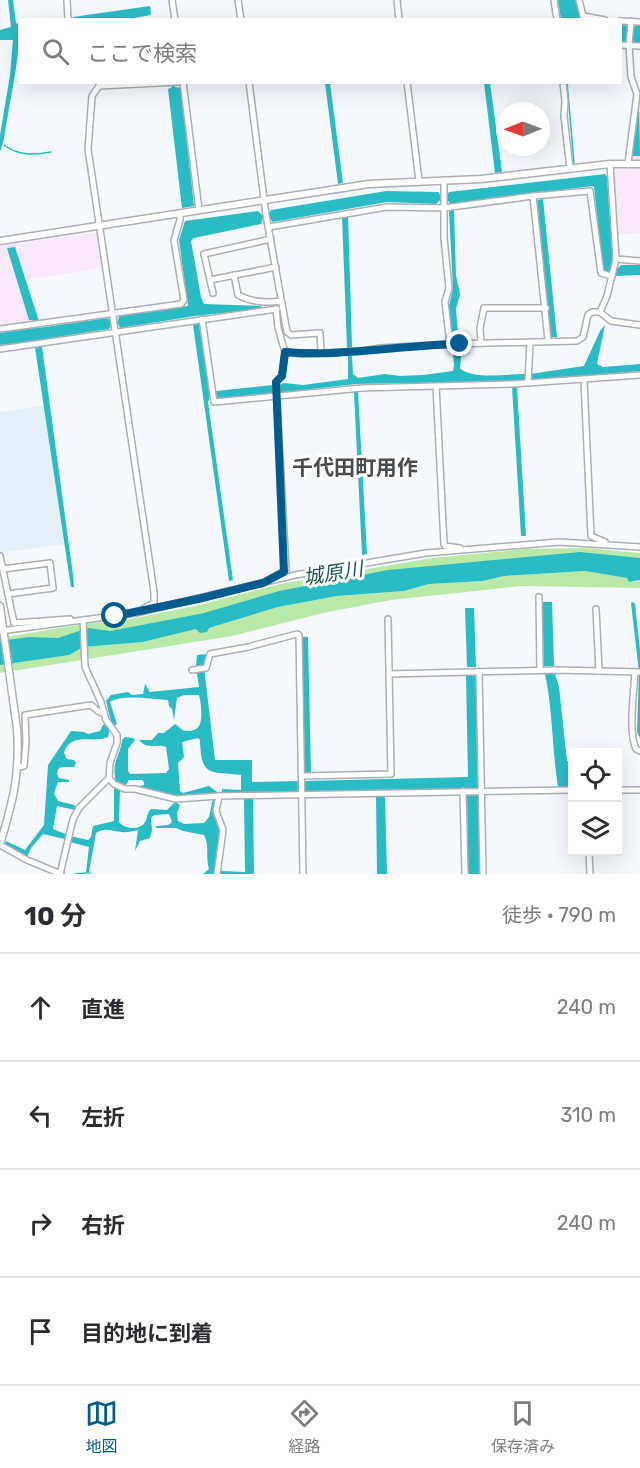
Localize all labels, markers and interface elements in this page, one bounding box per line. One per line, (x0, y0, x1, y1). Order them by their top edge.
search box (18, 18, 622, 84)
icon: search (39, 35, 72, 68)
text: ここで検索 (87, 40, 197, 67)
north arrow (496, 102, 550, 156)
route end (446, 330, 472, 356)
district label: 千代田町用作 (292, 455, 418, 480)
water label: 城原川 (301, 556, 366, 590)
route start (101, 602, 127, 628)
map controls (568, 748, 622, 856)
button: locate (568, 748, 622, 802)
button: layers (568, 802, 622, 856)
text: 10 分 (24, 901, 86, 932)
text: 徒歩 · 790 m (502, 903, 616, 927)
icon: ahead (24, 991, 57, 1024)
text: 240 m (557, 995, 616, 1019)
text: 直進 (81, 996, 125, 1023)
icon: left (24, 1099, 57, 1132)
text: 310 m (560, 1103, 616, 1127)
text: 左折 (81, 1104, 125, 1131)
icon: right (24, 1207, 57, 1240)
text: 240 m (557, 1211, 616, 1235)
text: 右折 (81, 1212, 125, 1239)
icon: arrive (24, 1315, 57, 1348)
text: 目的地に到着 (81, 1320, 213, 1347)
tab: 地図 (85, 1397, 118, 1457)
tab: 経路 (288, 1397, 321, 1457)
tab: 保存済み (491, 1397, 555, 1457)

